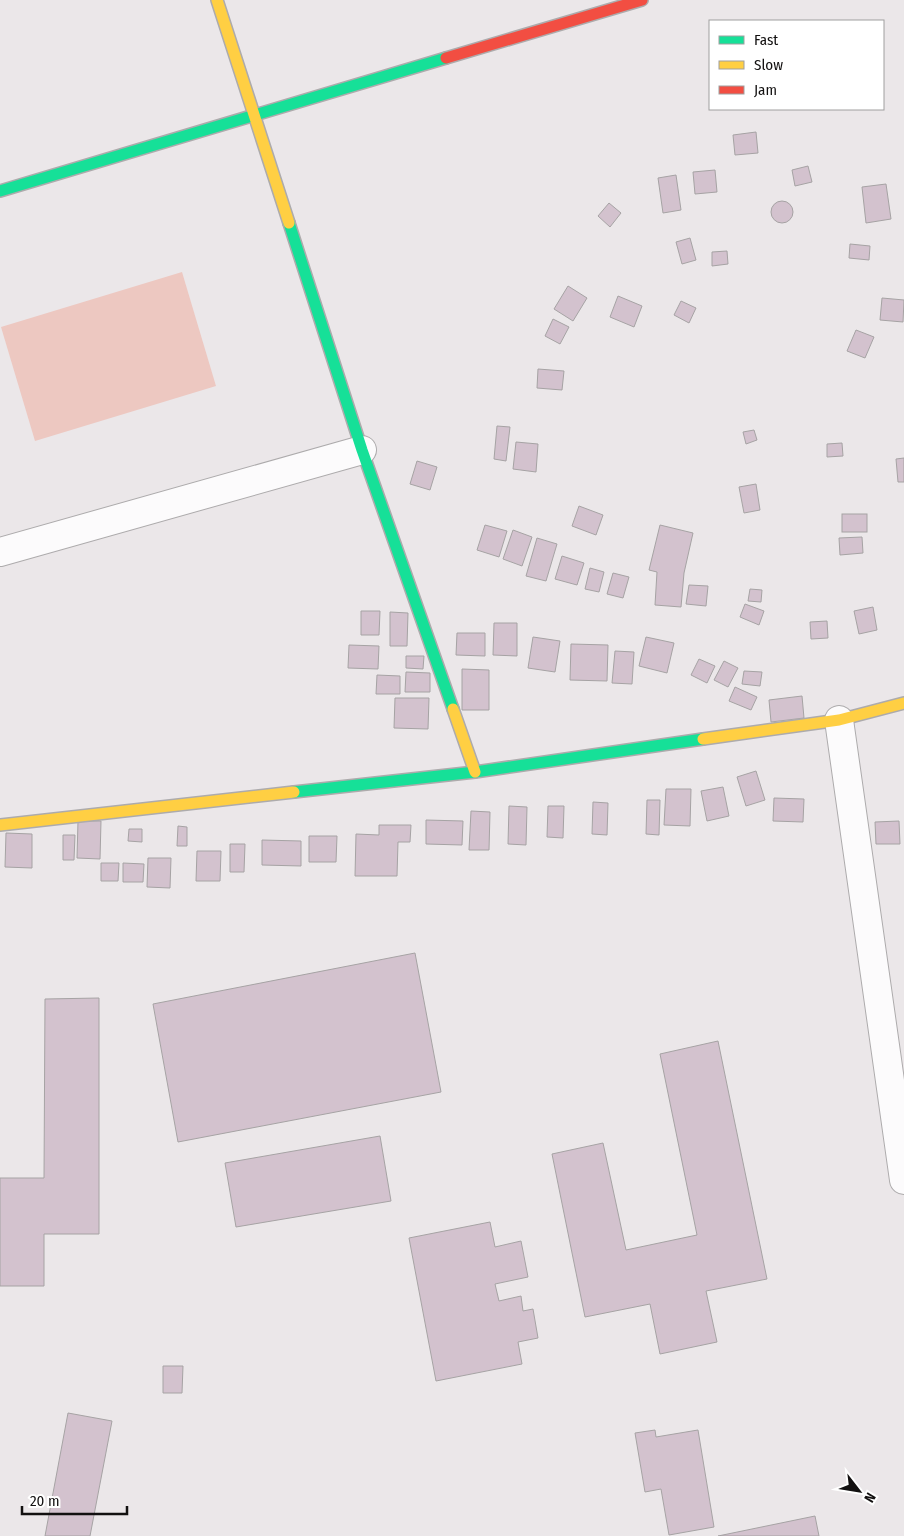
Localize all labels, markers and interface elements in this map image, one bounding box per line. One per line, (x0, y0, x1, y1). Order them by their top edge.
legend (709, 20, 884, 110)
text: Fast (754, 31, 778, 49)
text: Slow (754, 56, 783, 74)
text: Jam (754, 81, 777, 99)
north arrow (834, 1466, 884, 1516)
scale bar (22, 1484, 128, 1516)
text: N (860, 1489, 879, 1505)
text: 20 m (30, 1492, 60, 1510)

